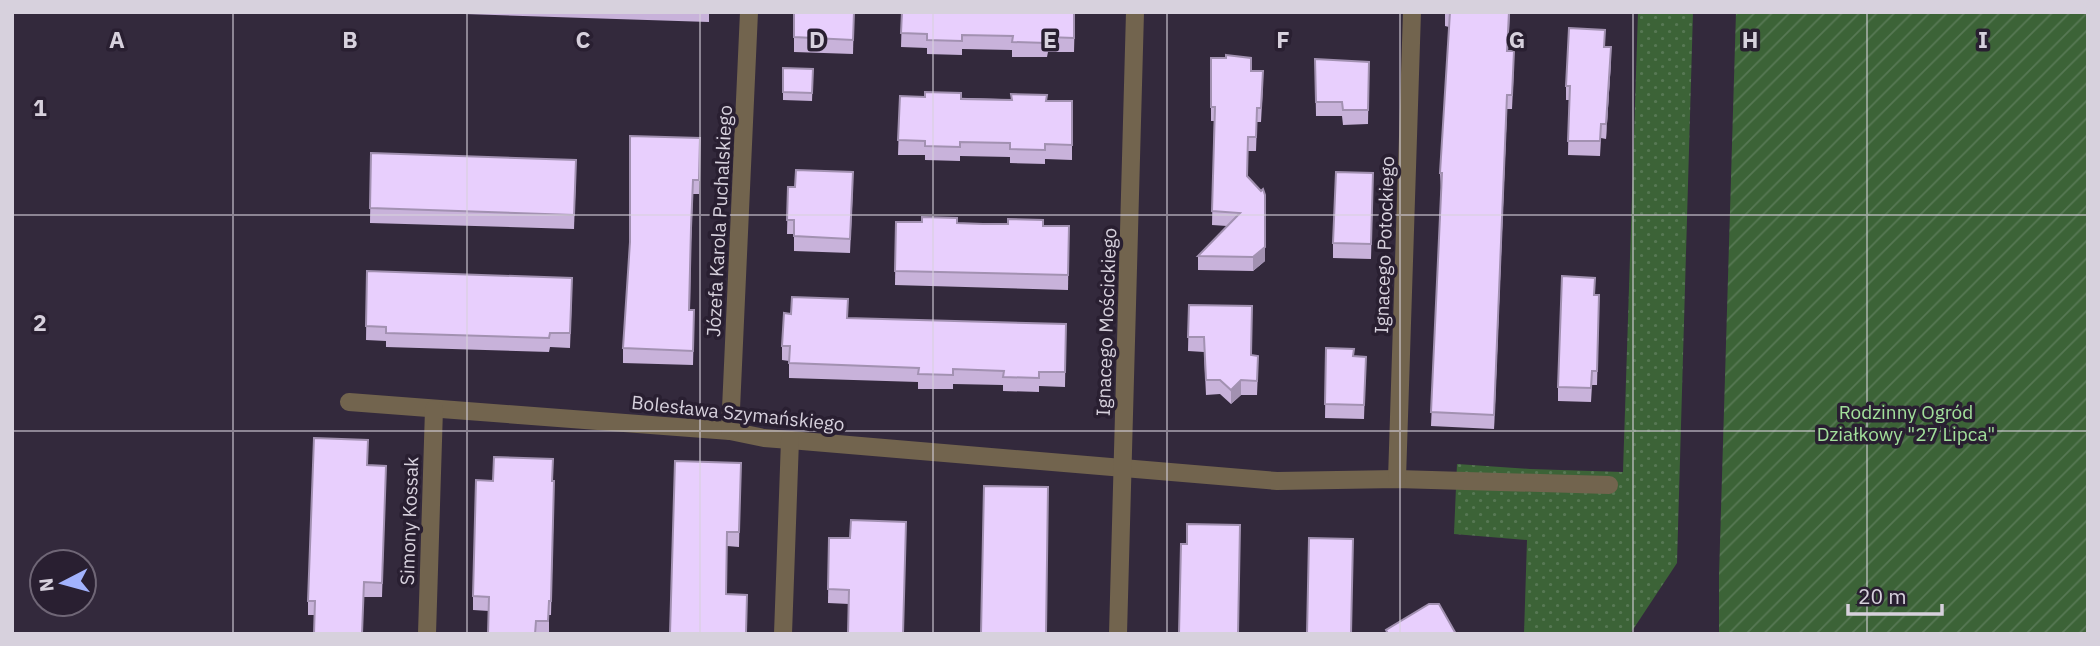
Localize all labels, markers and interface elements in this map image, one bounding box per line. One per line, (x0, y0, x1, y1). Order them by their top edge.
text: A (109, 24, 125, 54)
text: B (342, 24, 358, 54)
text: C (576, 24, 591, 54)
text: D (809, 24, 825, 54)
text: E (1043, 24, 1057, 54)
text: F (1276, 24, 1290, 54)
text: G (1509, 24, 1525, 54)
text: H (1742, 24, 1758, 54)
text: I (1978, 24, 1988, 54)
text: 1 (33, 92, 47, 122)
street label: Józefa Karola Puchalskiego (701, 104, 737, 338)
street label: Ignacego Potockiego (1369, 156, 1399, 334)
street label: Ignacego Mościckiego (1091, 227, 1121, 417)
text: 2 (33, 307, 47, 337)
street label: Bolesława Szymańskiego (630, 390, 846, 436)
park label: Rodzinny Ogród Działkowy "27 Lipca" (1817, 400, 1995, 446)
street label: Simony Kossak (395, 456, 423, 586)
north arrow (28, 548, 98, 618)
scale bar (1848, 572, 1942, 616)
text: N (33, 577, 59, 593)
text: 20 m (1858, 582, 1907, 610)

